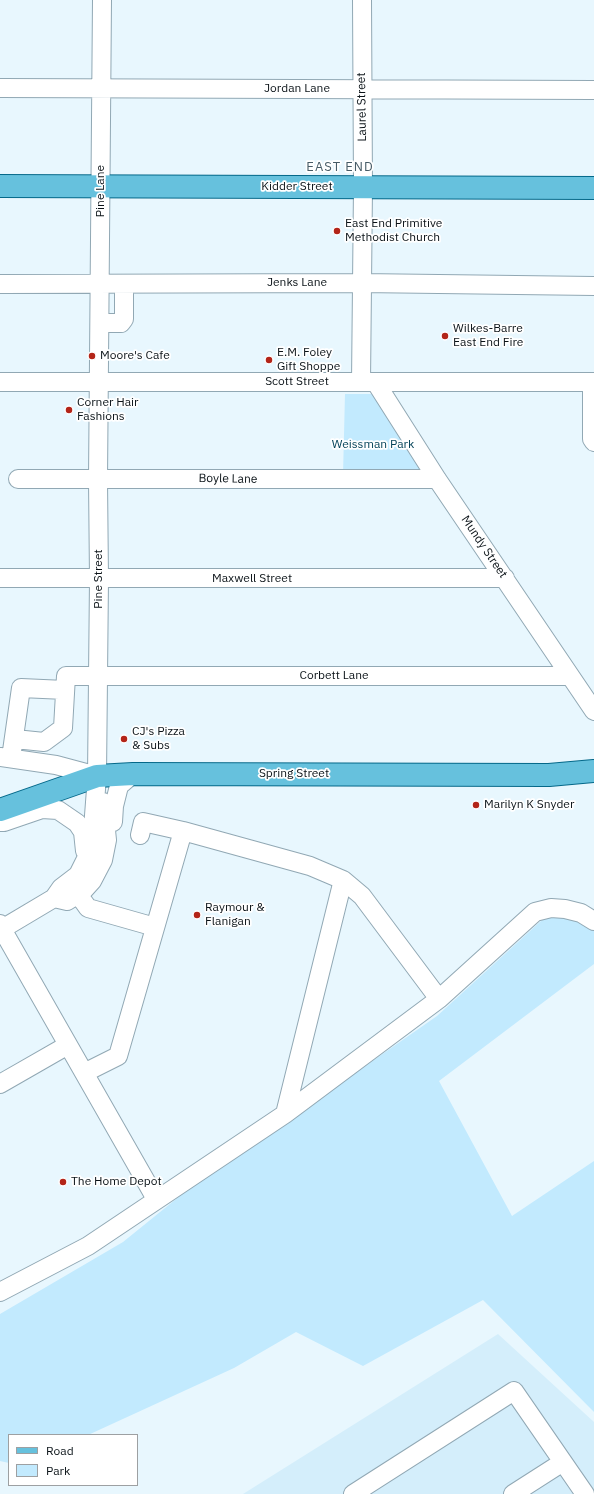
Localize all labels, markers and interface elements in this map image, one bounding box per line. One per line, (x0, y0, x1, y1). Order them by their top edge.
street label: Laurel Street (354, 72, 370, 142)
street label: Jordan Lane (264, 82, 330, 96)
district label: EAST END (306, 159, 374, 175)
street label: Pine Lane (94, 165, 108, 217)
street label: Kidder Street (261, 180, 333, 194)
place label: East End Primitive Methodist Church (345, 217, 442, 245)
marker: East End Primitive Methodist Church (332, 226, 342, 236)
street label: Jenks Lane (267, 276, 327, 290)
place label: Wilkes-Barre East End Fire (453, 322, 523, 350)
marker: Wilkes-Barre East End Fire (440, 331, 450, 341)
place label: E.M. Foley Gift Shoppe (277, 346, 340, 374)
place label: Moore's Cafe (100, 349, 170, 363)
marker: Moore's Cafe (87, 351, 97, 361)
marker: E.M. Foley Gift Shoppe (264, 355, 274, 365)
street label: Scott Street (265, 375, 329, 389)
place label: Corner Hair Fashions (77, 396, 139, 424)
marker: Corner Hair Fashions (64, 405, 74, 415)
park label: Weissman Park (332, 438, 414, 452)
street label: Boyle Lane (198, 471, 258, 487)
street label: Mundy Street (458, 513, 510, 581)
street label: Pine Street (92, 549, 106, 609)
street label: Maxwell Street (212, 572, 292, 586)
street label: Corbett Lane (299, 669, 369, 683)
place label: CJ's Pizza & Subs (132, 725, 185, 753)
marker: CJ's Pizza & Subs (119, 734, 129, 744)
street label: Spring Street (259, 767, 329, 781)
place label: Marilyn K Snyder (484, 798, 574, 812)
marker: Marilyn K Snyder (471, 800, 481, 810)
place label: Raymour & Flanigan (205, 901, 264, 929)
marker: Raymour & Flanigan (192, 910, 202, 920)
place label: The Home Depot (71, 1175, 162, 1189)
marker: The Home Depot (58, 1177, 68, 1187)
legend (8, 1434, 138, 1486)
text: Road (46, 1443, 74, 1458)
text: Park (46, 1463, 70, 1478)

